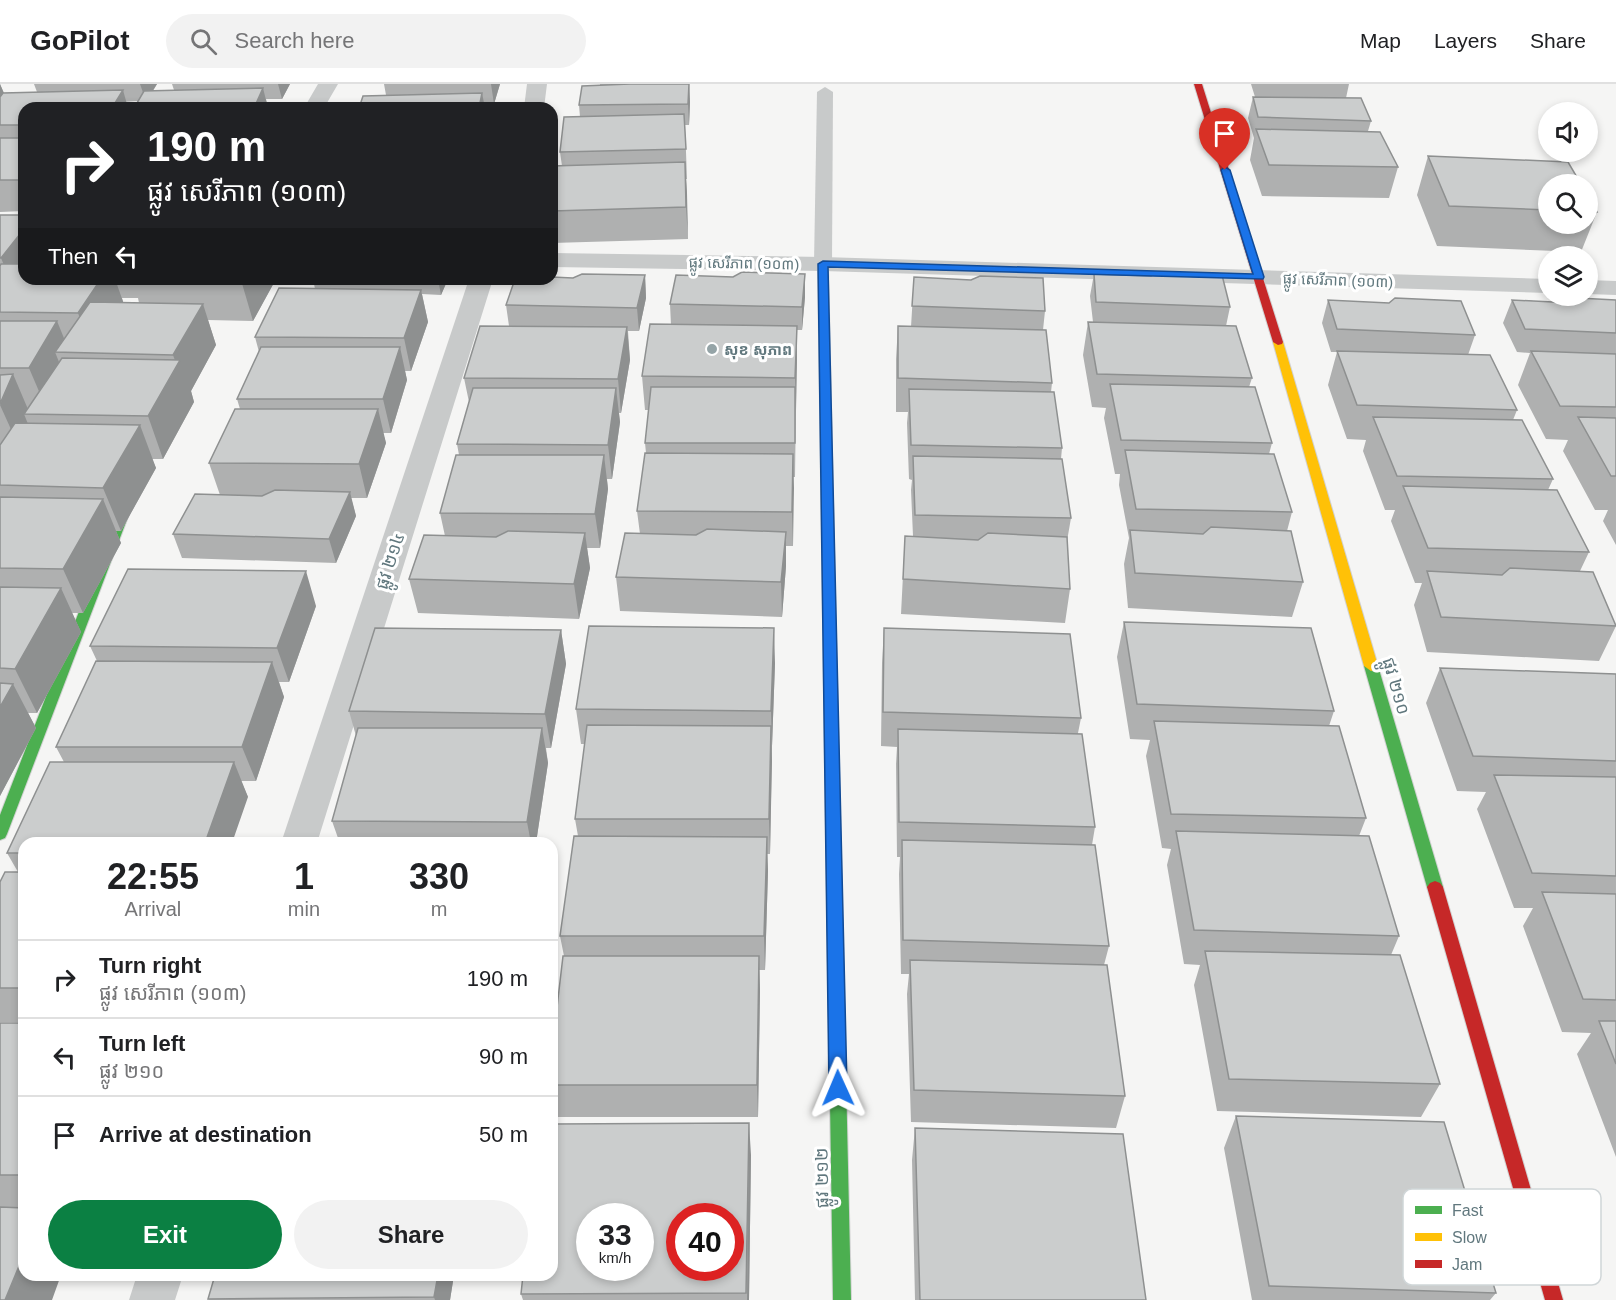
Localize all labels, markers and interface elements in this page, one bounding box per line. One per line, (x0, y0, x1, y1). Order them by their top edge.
search box (166, 14, 586, 68)
text: GoPilot (30, 25, 130, 56)
icon: search (187, 25, 220, 58)
text: Search here (235, 28, 354, 53)
text: Map (1360, 29, 1401, 52)
text: Layers (1434, 29, 1497, 52)
text: Share (1530, 29, 1586, 52)
map controls (1538, 102, 1598, 306)
button: sound (1538, 102, 1598, 162)
pin (1199, 108, 1250, 170)
icon: arrive (1208, 117, 1241, 150)
text: 190 m (147, 123, 266, 170)
icon: right (48, 126, 126, 204)
button: search (1538, 174, 1598, 234)
text: ផ្លូវ សេរីភាព (១០៣) (147, 177, 346, 207)
icon: left (110, 240, 143, 273)
text: Then (48, 244, 98, 269)
button: layers (1538, 246, 1598, 306)
street label: ផ្លូវ សេរីភាព (១០៣) (688, 254, 799, 278)
street label: ផ្លូវ សេរីភាព (១០៣) (1282, 270, 1394, 296)
place label: សុខ សុភាព (724, 341, 792, 360)
marker: សុខ សុភាព (705, 342, 719, 356)
street label: ផ្លូវ ២១៤ (371, 530, 415, 594)
street label: ផ្លូវ ២១០ (1372, 655, 1414, 719)
text: 22:55 (107, 856, 199, 897)
text: 1 (294, 856, 314, 897)
text: 330 (409, 856, 469, 897)
text: Arrival (125, 898, 181, 920)
text: min (288, 898, 320, 920)
text: m (431, 898, 447, 920)
text: Turn right (99, 953, 201, 978)
icon: right (48, 963, 81, 996)
text: 190 m (467, 966, 528, 991)
text: ផ្លូវ សេរីភាព (១០៣) (99, 982, 247, 1004)
text: Turn left (99, 1031, 185, 1056)
icon: left (48, 1041, 81, 1074)
text: 90 m (479, 1044, 528, 1069)
position arrow (806, 1056, 870, 1120)
text: ផ្លូវ ២១០ (99, 1060, 164, 1082)
icon: arrive (48, 1119, 81, 1152)
text: Arrive at destination (99, 1122, 312, 1147)
text: 50 m (479, 1122, 528, 1147)
street label: ផ្លូវ ២១២ (811, 1147, 839, 1209)
legend (1403, 1189, 1601, 1285)
button: Exit (48, 1200, 282, 1269)
button: Share (294, 1200, 528, 1269)
text: Fast (1452, 1202, 1484, 1219)
speed limit sign: 40 (666, 1203, 744, 1281)
text: 33 (598, 1218, 632, 1251)
text: Slow (1452, 1229, 1487, 1246)
text: km/h (599, 1249, 631, 1266)
text: Jam (1452, 1256, 1482, 1273)

